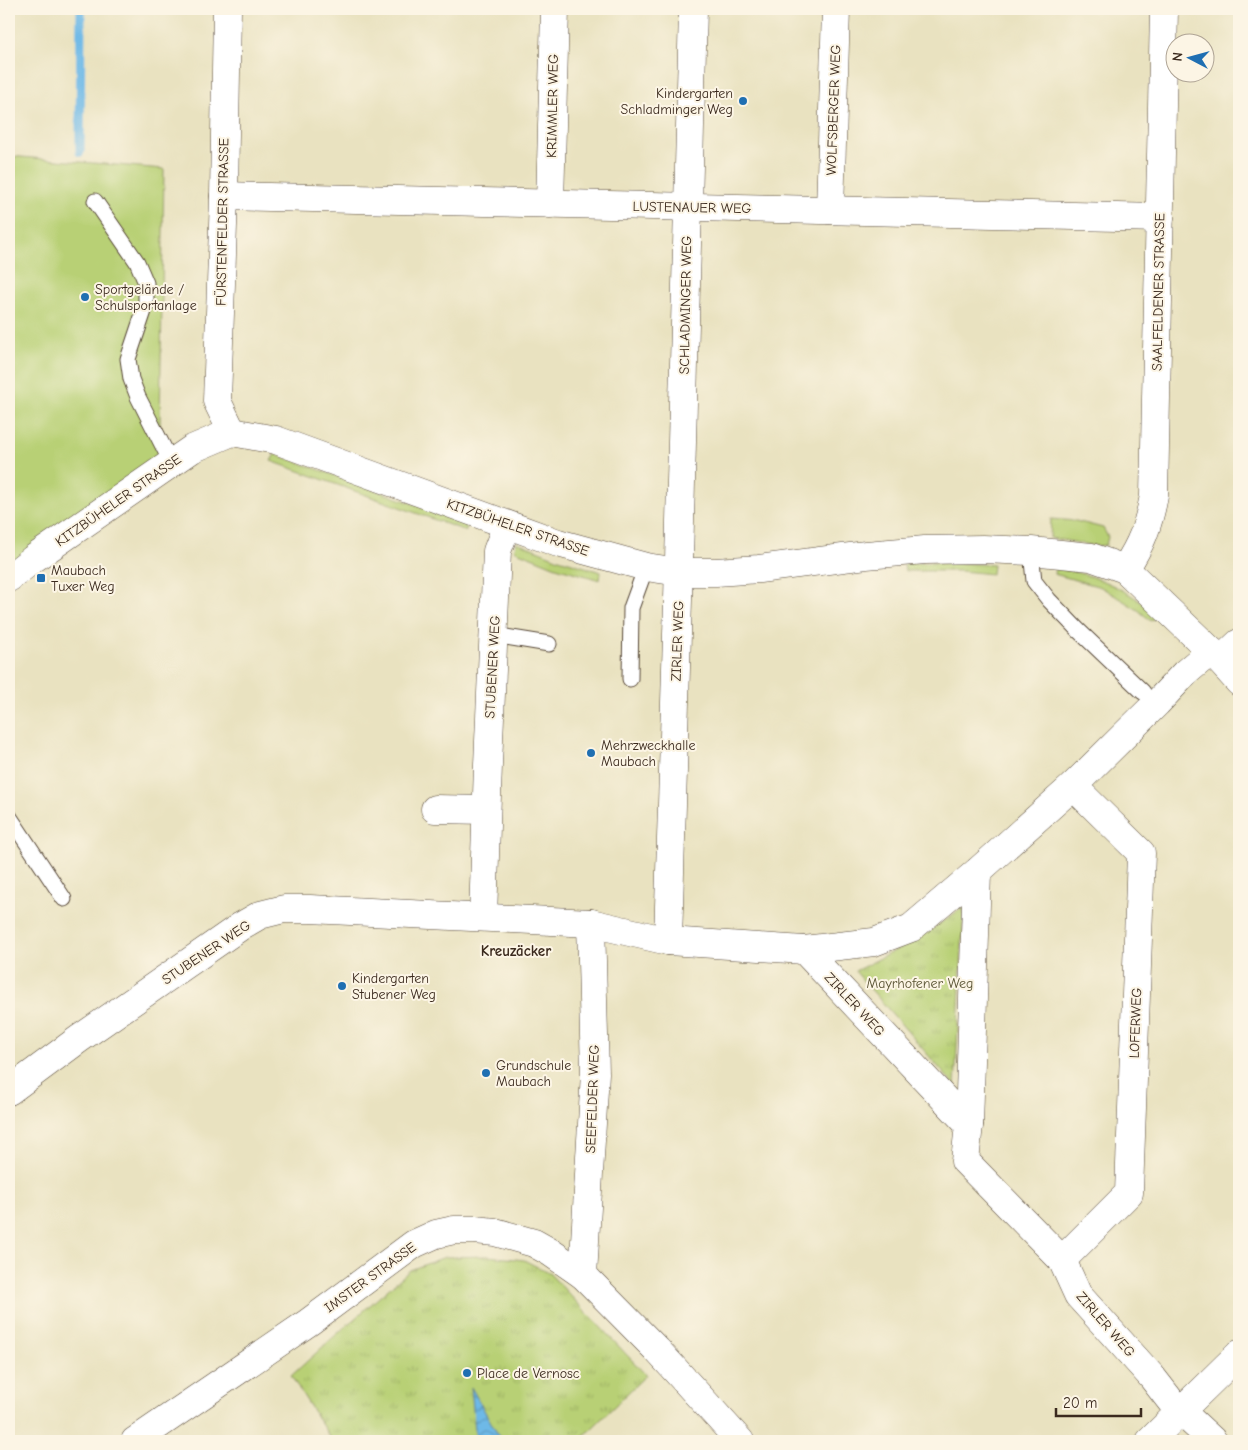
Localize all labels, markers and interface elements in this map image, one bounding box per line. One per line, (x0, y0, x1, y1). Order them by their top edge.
north arrow (1166, 32, 1216, 82)
street label: WOLFSBERGER WEG (823, 44, 844, 176)
text: N (1169, 51, 1186, 62)
street label: KRIMMLER WEG (543, 54, 562, 158)
place label: Kindergarten Schladminger Weg (621, 85, 733, 118)
marker: Kindergarten Schladminger Weg (737, 95, 749, 107)
street label: FÜRSTENFELDER STRASSE (213, 138, 232, 306)
street label: LUSTENAUER WEG (633, 198, 751, 217)
street label: SAALFELDENER STRASSE (1149, 213, 1168, 371)
street label: SCHLADMINGER WEG (676, 236, 695, 375)
place label: Sportgelände / Schulsportanlage (95, 281, 197, 314)
marker: Sportgelände / Schulsportanlage (79, 291, 91, 303)
street label: KITZBÜHELER STRASSE (52, 451, 184, 550)
street label: KITZBÜHELER STRASSE (444, 495, 591, 560)
place label: Maubach Tuxer Weg (51, 562, 115, 595)
marker: Maubach Tuxer Weg (35, 572, 47, 584)
street label: ZIRLER WEG (668, 600, 687, 682)
street label: STUBENER WEG (481, 615, 504, 719)
place label: Mehrzweckhalle Maubach (601, 737, 695, 770)
marker: Mehrzweckhalle Maubach (585, 747, 597, 759)
street label: STUBENER WEG (159, 917, 254, 988)
district label: Kreuzäcker (481, 942, 551, 960)
street label: ZIRLER WEG (821, 969, 888, 1040)
place label: Kindergarten Stubener Weg (352, 970, 436, 1003)
park label: Mayrhofener Weg (867, 975, 973, 992)
marker: Kindergarten Stubener Weg (336, 980, 348, 992)
street label: LOFERWEG (1126, 987, 1145, 1059)
street label: SEEFELDER WEG (582, 1044, 603, 1154)
place label: Grundschule Maubach (496, 1057, 571, 1090)
marker: Grundschule Maubach (480, 1067, 492, 1079)
street label: IMSTER STRASSE (321, 1238, 419, 1316)
street label: ZIRLER WEG (1073, 1288, 1139, 1360)
place label: Place de Vernosc (477, 1365, 580, 1382)
marker: Place de Vernosc (461, 1367, 473, 1379)
scale bar (1056, 1385, 1140, 1417)
text: 20 m (1063, 1394, 1097, 1412)

